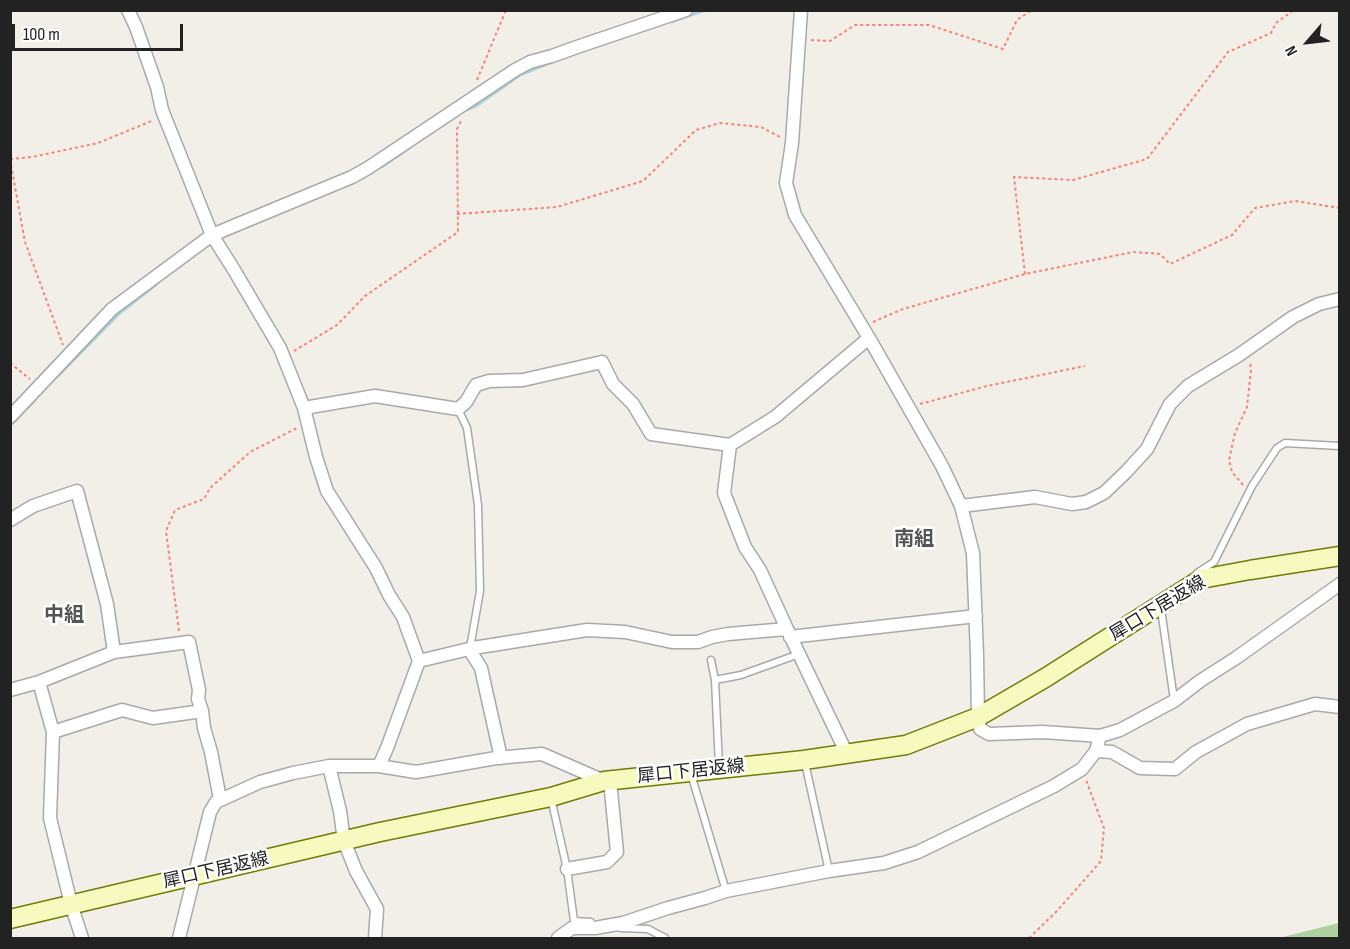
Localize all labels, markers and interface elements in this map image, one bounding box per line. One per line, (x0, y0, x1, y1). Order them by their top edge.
scale bar (15, 12, 186, 50)
north arrow (1278, 12, 1338, 72)
text: 100 m (23, 24, 60, 45)
text: N (1281, 42, 1302, 59)
district label: 南組 (894, 528, 934, 552)
street label: 犀口下居返線 (1106, 572, 1210, 646)
district label: 中組 (44, 604, 84, 628)
street label: 犀口下居返線 (636, 756, 746, 788)
street label: 犀口下居返線 (161, 848, 271, 894)

